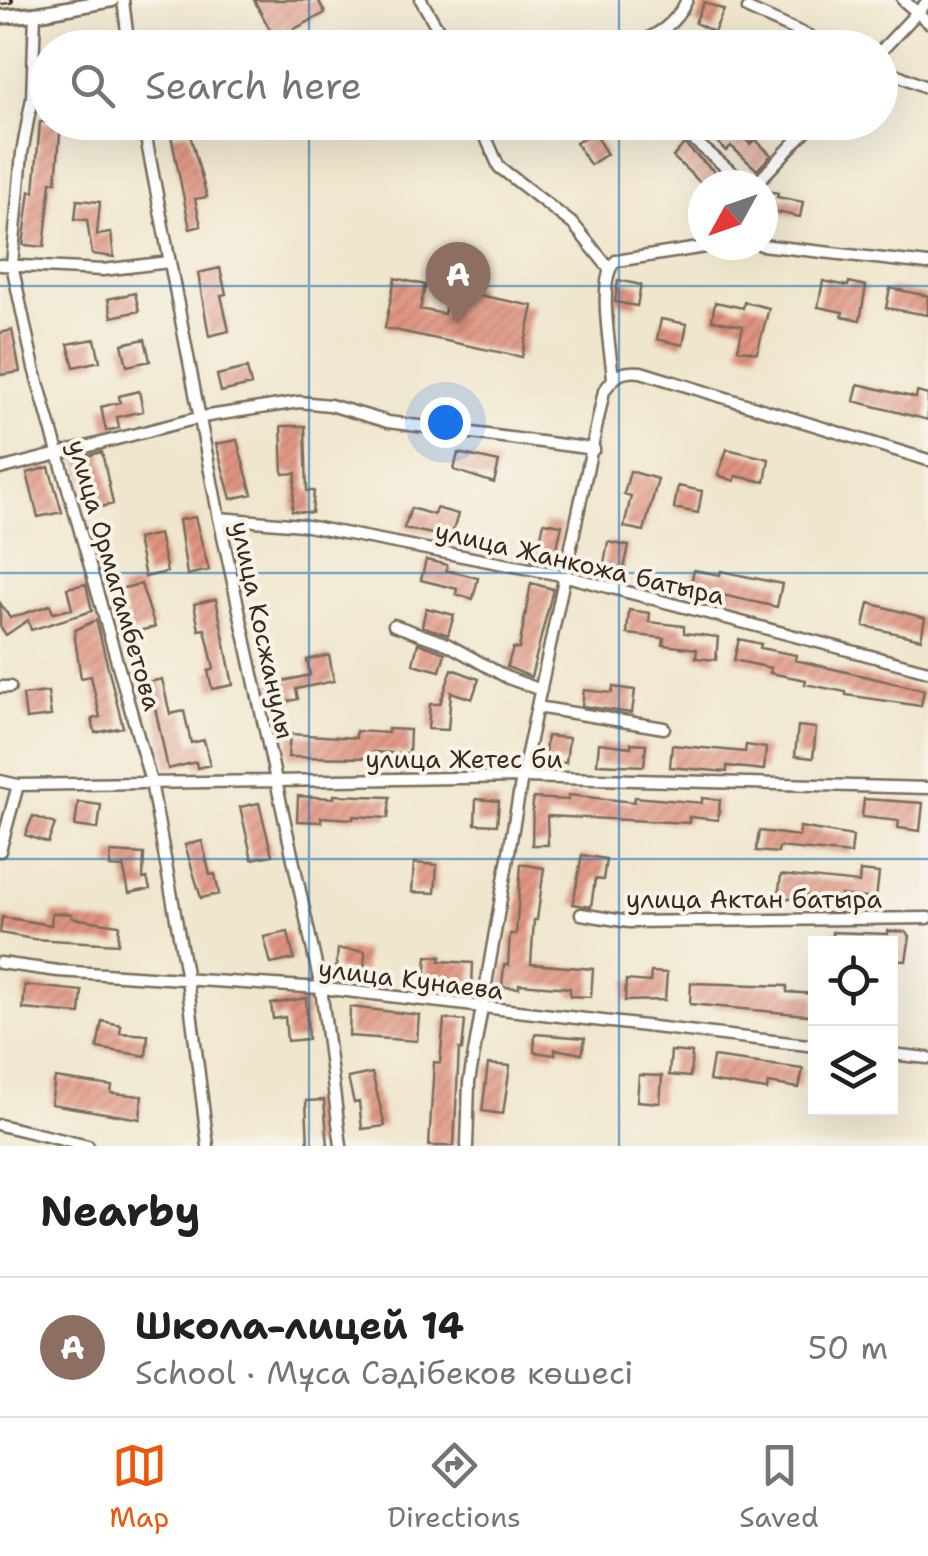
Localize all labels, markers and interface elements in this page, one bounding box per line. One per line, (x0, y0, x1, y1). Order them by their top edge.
search box (30, 30, 898, 140)
icon: search (65, 58, 120, 113)
text: Search here (145, 60, 362, 111)
north arrow (688, 170, 778, 260)
pin: A (426, 242, 490, 324)
your location (420, 397, 471, 448)
street label: улица Ормагамбетова (60, 436, 170, 715)
street label: улица Жанкожа батыра (432, 513, 728, 613)
street label: улица Косжанулы (223, 518, 303, 742)
street label: улица Жетес би (365, 742, 563, 776)
street label: улица Актан батыра (626, 882, 883, 916)
map controls (808, 936, 898, 1116)
button: locate (808, 936, 898, 1026)
street label: улица Кунаева (317, 951, 506, 1007)
button: layers (808, 1026, 898, 1116)
text: Nearby (40, 1183, 200, 1239)
text: Школа-лицей 14 (135, 1300, 464, 1351)
text: A (60, 1326, 85, 1369)
text: 50 m (808, 1326, 888, 1369)
text: School · Мұса Сәдібеков көшесі (135, 1351, 633, 1394)
tab: Map (109, 1438, 169, 1536)
tab: Directions (388, 1438, 521, 1536)
tab: Saved (739, 1438, 819, 1536)

